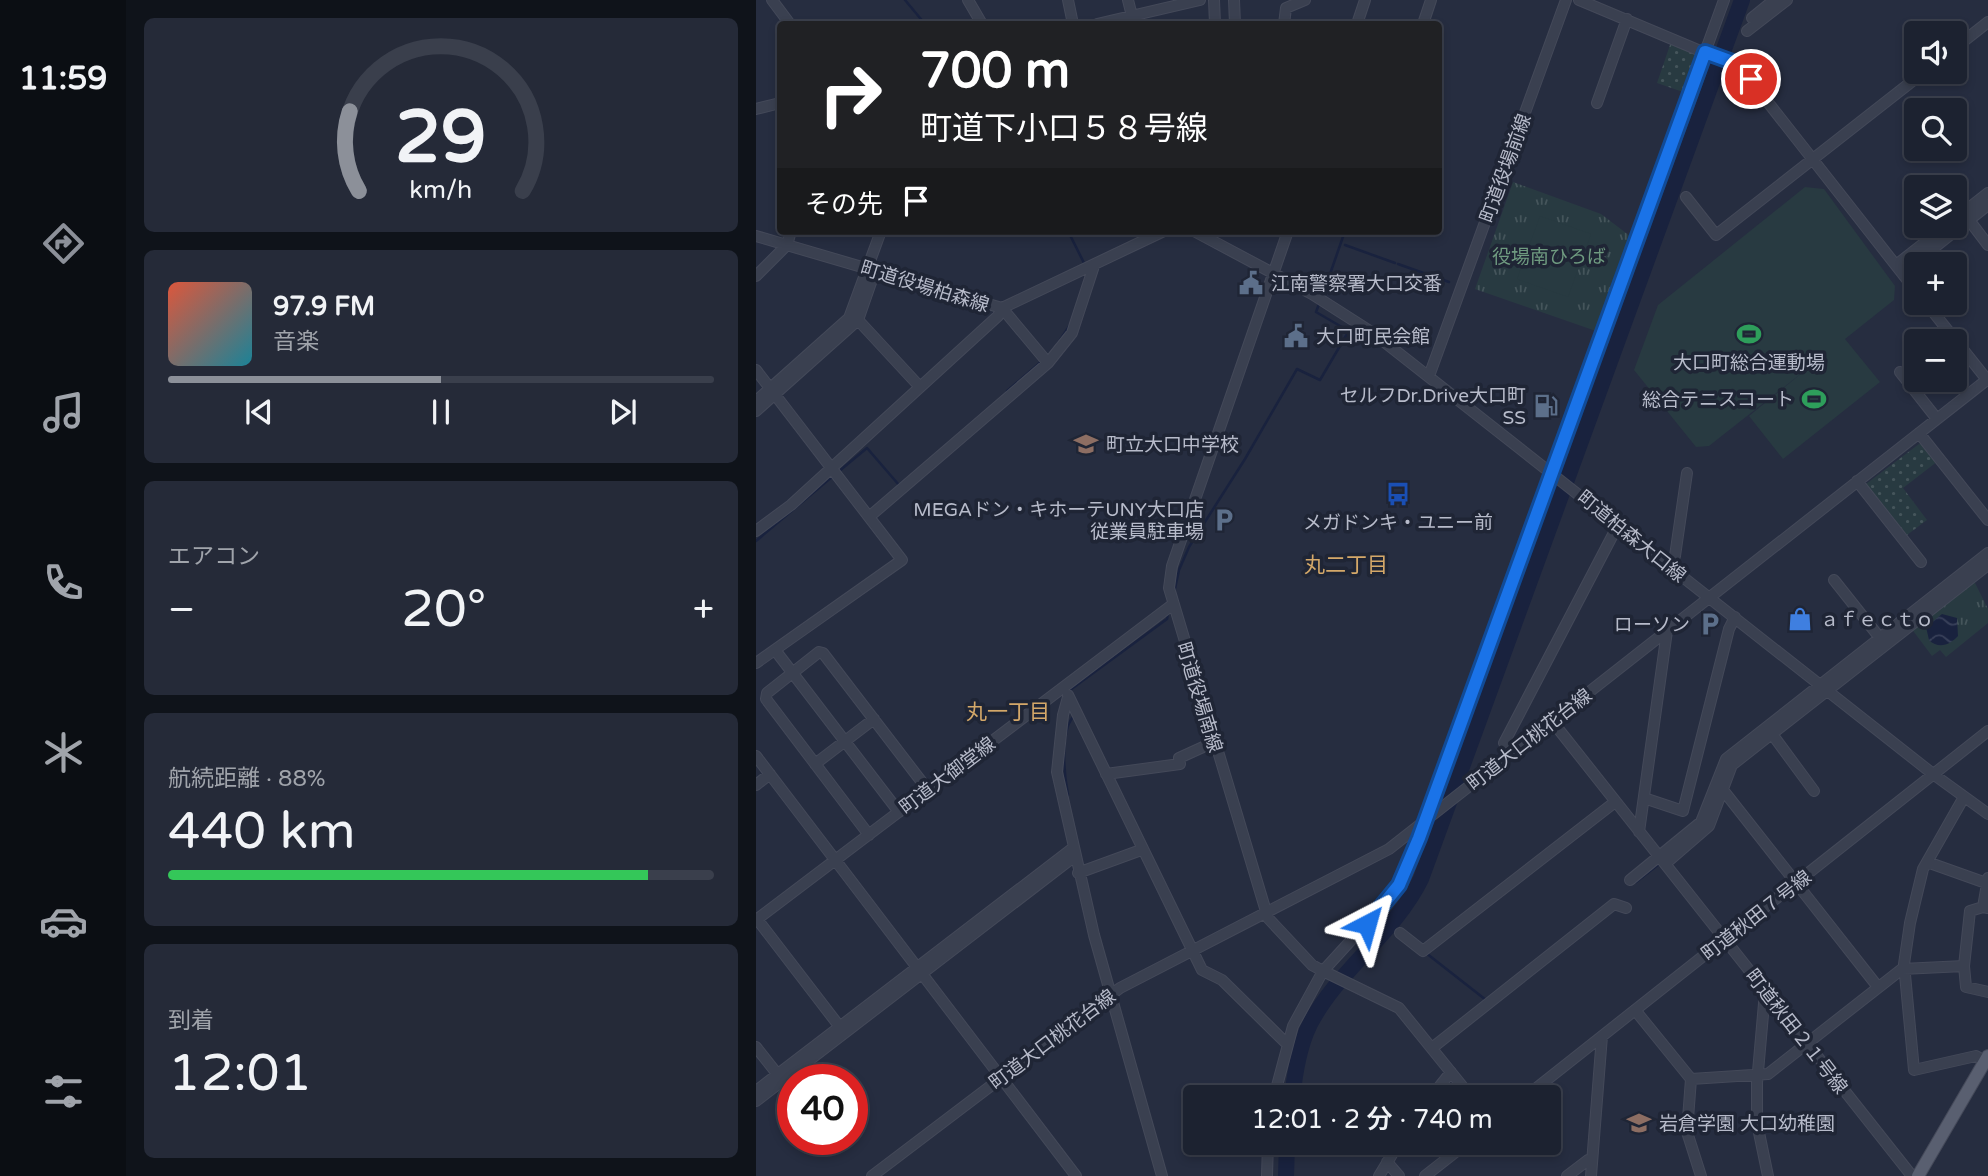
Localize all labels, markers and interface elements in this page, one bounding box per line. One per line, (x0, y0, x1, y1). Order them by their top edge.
map controls (1904, 21, 1967, 392)
button: sound (1904, 21, 1967, 84)
text: 700 m (920, 42, 1070, 101)
icon: right (805, 49, 896, 140)
pin (1721, 49, 1781, 109)
text: 11:59 (19, 60, 107, 98)
icon: arrive (1732, 60, 1770, 98)
text: 29 (395, 94, 487, 182)
button: search (1904, 98, 1967, 161)
text: 町道下小口５８号線 (920, 110, 1208, 148)
street label: 町道役場前線 (1476, 111, 1536, 226)
text: km/h (410, 175, 472, 205)
button: layers (1904, 175, 1967, 238)
icon: arrive (897, 182, 935, 220)
text: その先 (805, 189, 883, 220)
icon: directions (39, 219, 88, 268)
park label: 役場南ひろば (1492, 246, 1606, 268)
button: + (1904, 252, 1967, 315)
street label: 町道役場柏森線 (858, 257, 992, 317)
public building icon: 江南警察署大口交番 (1237, 269, 1265, 297)
place label: 江南警察署大口交番 (1271, 273, 1442, 295)
text: 97.9 FM (273, 291, 375, 322)
sports icon: 大口町総合運動場 (1735, 320, 1763, 348)
public building icon: 大口町民会館 (1282, 322, 1310, 350)
place label: 大口町民会館 (1316, 326, 1430, 348)
text: 音楽 (273, 328, 319, 356)
button: − (1904, 329, 1967, 392)
place label: 大口町総合運動場 (1673, 352, 1825, 374)
place label: セルフDr.Drive大口町 SS (1339, 385, 1526, 429)
sports icon: 総合テニスコート (1800, 385, 1828, 413)
icon: music (39, 388, 88, 437)
place label: 総合テニスコート (1642, 389, 1794, 411)
fuel station icon: セルフDr.Drive大口町 SS (1532, 392, 1560, 420)
icon: previous (240, 393, 278, 431)
icon: pause (422, 393, 460, 431)
icon: next (604, 393, 642, 431)
school or university icon: 町立大口中学校 (1072, 430, 1100, 458)
place label: 町立大口中学校 (1106, 434, 1239, 456)
bus stop icon: メガドンキ・ユニー前 (1384, 480, 1412, 508)
street label: 町道柏森大口線 (1573, 486, 1690, 587)
place label: MEGAドン・キホーテUNY大口店 従業員駐車場 (913, 499, 1204, 543)
parking icon: MEGAドン・キホーテUNY大口店 従業員駐車場 (1210, 506, 1238, 534)
place label: メガドンキ・ユニー前 (1303, 512, 1493, 534)
text: エアコン (168, 543, 260, 571)
district label: 丸二丁目 (1304, 553, 1388, 578)
icon: phone (39, 558, 88, 607)
text: 20° (401, 578, 486, 641)
text: − (168, 587, 195, 633)
text: + (693, 587, 714, 633)
shop icon: ａｆｅｃｔｏ (1786, 605, 1814, 633)
place label: ａｆｅｃｔｏ (1820, 609, 1934, 631)
parking icon: ローソン (1696, 610, 1724, 638)
place label: ローソン (1614, 614, 1690, 636)
street label: 町道役場南線 (1172, 640, 1226, 755)
street label: 町道大口桃花台線 (1463, 684, 1596, 795)
district label: 丸一丁目 (966, 700, 1050, 725)
icon: climate (39, 728, 88, 777)
street label: 町道大御堂線 (895, 733, 1000, 819)
text: 航続距離 · 88% (168, 765, 326, 793)
text: 440 km (168, 800, 356, 863)
street label: 町道秋田７号線 (1697, 866, 1816, 965)
position arrow (1330, 887, 1404, 961)
icon: car (39, 897, 88, 946)
street label: 町道秋田２１号線 (1741, 965, 1852, 1098)
street label: 町道大口桃花台線 (985, 985, 1120, 1094)
text: 到着 (168, 1007, 214, 1035)
text: 12:01 (168, 1042, 312, 1105)
speed limit sign: 40 (777, 1064, 868, 1155)
icon: filters (39, 1067, 88, 1116)
text: 12:01 · 2 分 · 740 m (1251, 1104, 1493, 1135)
school or university icon: 岩倉学園 大口幼稚園 (1625, 1109, 1653, 1137)
place label: 岩倉学園 大口幼稚園 (1659, 1113, 1835, 1135)

